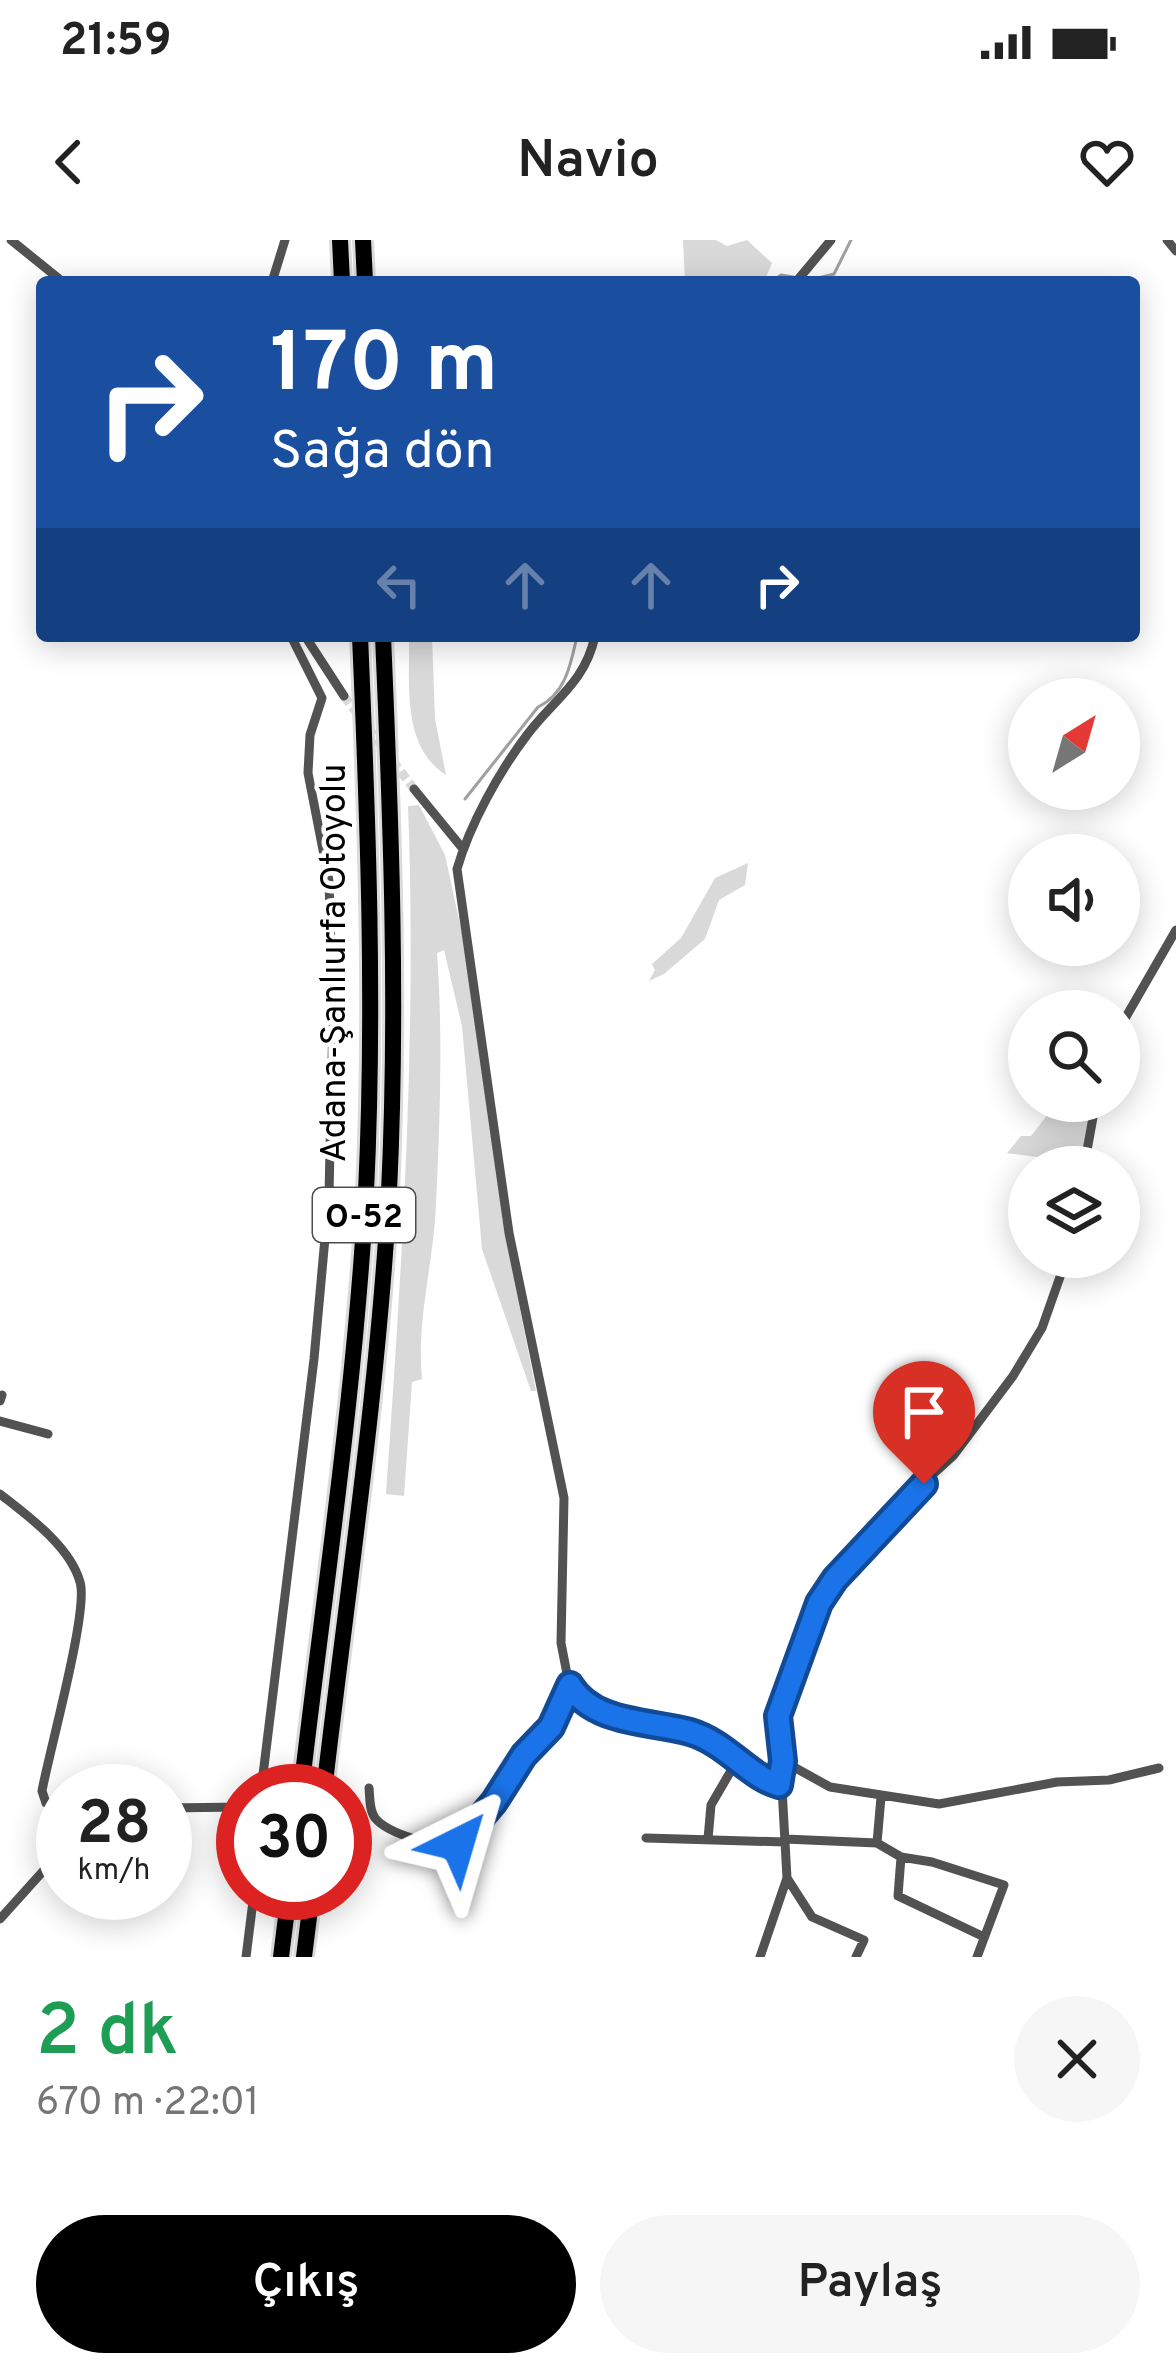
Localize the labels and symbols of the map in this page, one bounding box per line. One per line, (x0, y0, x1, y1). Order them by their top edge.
north arrow (1008, 678, 1140, 810)
street label: Adana-Şanlıurfa Otoyolu (313, 764, 359, 1163)
road number: O-52 (313, 1188, 415, 1242)
pin (873, 1361, 975, 1484)
speed limit sign: 30 (216, 1764, 372, 1920)
position arrow (395, 1781, 521, 1907)

